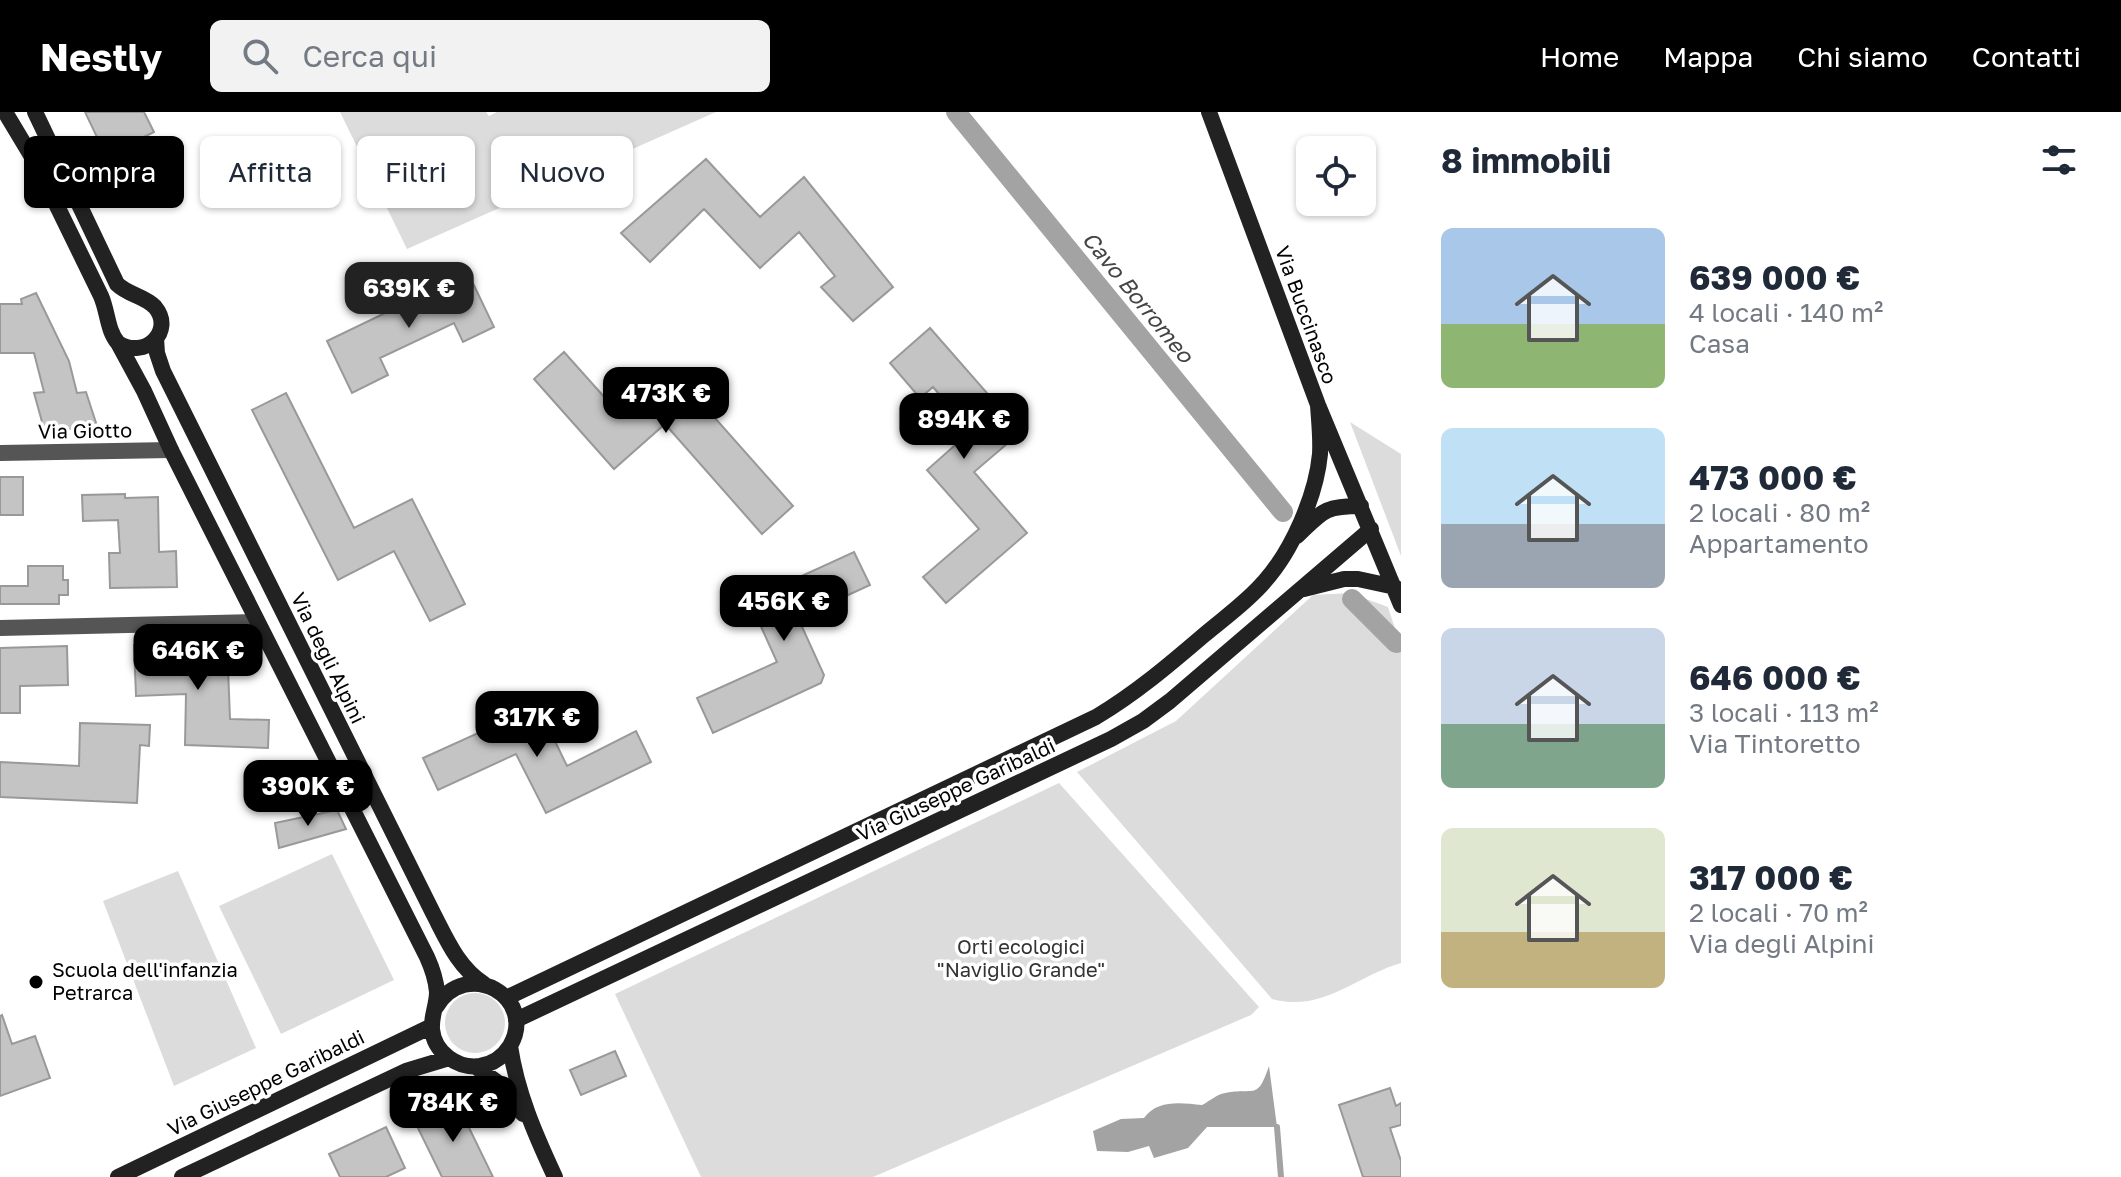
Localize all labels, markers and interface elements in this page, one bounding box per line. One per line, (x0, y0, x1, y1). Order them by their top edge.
search box (210, 20, 770, 92)
text: Nestly (40, 34, 162, 79)
icon: search (238, 34, 282, 78)
text: Cerca qui (302, 38, 437, 74)
text: Home (1540, 40, 1619, 73)
text: Mappa (1663, 40, 1753, 73)
text: Chi siamo (1797, 40, 1928, 73)
text: Contatti (1972, 40, 2081, 73)
chip: Compra (24, 136, 184, 208)
chip: Affitta (200, 136, 341, 208)
chip: Filtri (357, 136, 475, 208)
chip: Nuovo (491, 136, 633, 208)
map controls (1296, 136, 1376, 216)
button: locate (1296, 136, 1376, 216)
icon: filters (2037, 138, 2081, 182)
text: 8 immobili (1441, 140, 1611, 180)
water label: Cavo Borromeo (1077, 226, 1201, 369)
street label: Via Buccinasco (1271, 243, 1343, 387)
text: 639 000 € (1689, 257, 1860, 297)
icon: home (1505, 260, 1601, 356)
pin: 639K € (344, 262, 474, 330)
text: 639K € (363, 272, 455, 303)
text: 4 locali · 140 m² (1689, 297, 1883, 328)
text: Casa (1689, 328, 1750, 359)
pin: 473K € (601, 367, 731, 435)
text: 473K € (621, 377, 711, 408)
pin: 894K € (899, 393, 1029, 461)
text: 894K € (917, 403, 1011, 434)
street label: Via Giotto (38, 417, 132, 443)
text: 473 000 € (1689, 457, 1857, 497)
icon: home (1505, 460, 1601, 556)
text: 2 locali · 80 m² (1689, 497, 1870, 528)
text: Appartamento (1689, 528, 1869, 559)
pin: 456K € (719, 575, 849, 643)
text: 456K € (738, 585, 830, 616)
street label: Via degli Alpini (287, 588, 371, 727)
pin: 646K € (133, 624, 263, 692)
text: 646K € (152, 634, 244, 665)
text: 646 000 € (1689, 657, 1861, 697)
icon: home (1505, 660, 1601, 756)
pin: 317K € (472, 691, 602, 759)
text: 3 locali · 113 m² (1689, 697, 1879, 728)
text: 317K € (493, 701, 581, 732)
text: Via Tintoretto (1689, 728, 1861, 759)
street label: Via Giuseppe Garibaldi (853, 733, 1059, 846)
pin: 390K € (243, 760, 373, 828)
text: 390K € (262, 770, 354, 801)
text: 317 000 € (1689, 857, 1853, 897)
icon: home (1505, 860, 1601, 956)
text: 2 locali · 70 m² (1689, 897, 1868, 928)
text: Via degli Alpini (1689, 928, 1875, 959)
park label: Orti ecologici "Naviglio Grande" (937, 934, 1105, 981)
place label: Scuola dell'infanzia Petrarca (52, 957, 238, 1004)
marker: Scuola dell'infanzia Petrarca (27, 973, 45, 991)
street label: Via Giuseppe Garibaldi (163, 1024, 368, 1140)
pin: 784K € (388, 1076, 518, 1144)
text: 784K € (408, 1086, 498, 1117)

